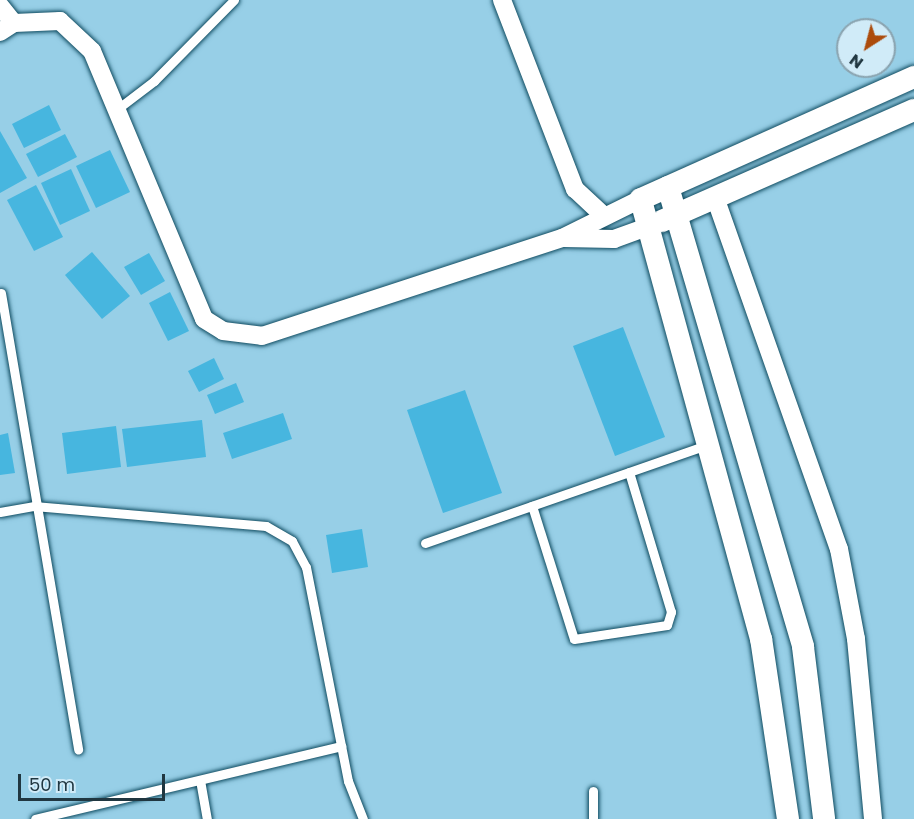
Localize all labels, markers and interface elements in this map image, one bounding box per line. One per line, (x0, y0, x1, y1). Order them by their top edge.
north arrow (836, 18, 896, 78)
text: N (845, 49, 868, 74)
scale bar (21, 762, 168, 800)
text: 50 m (29, 772, 75, 797)

